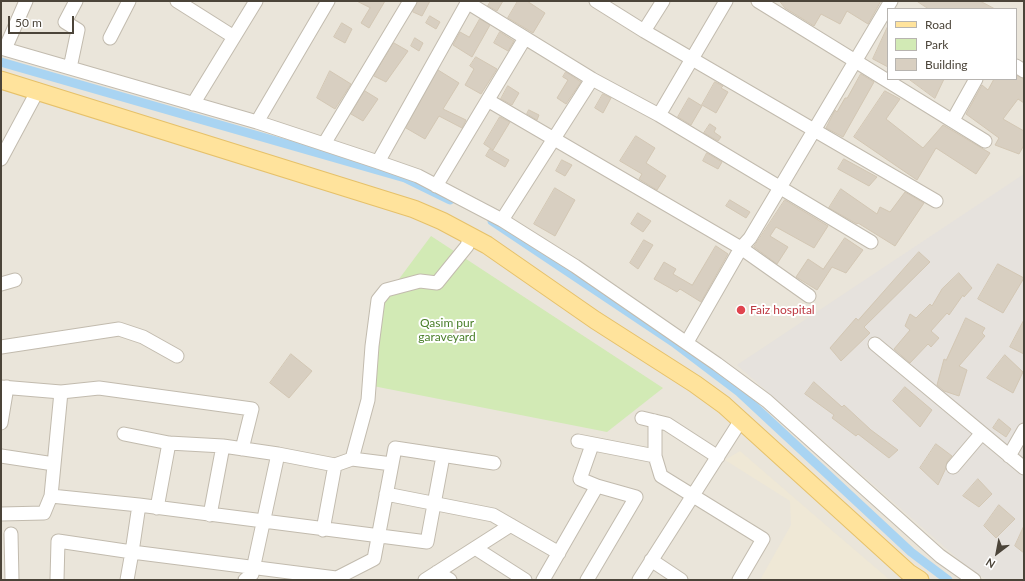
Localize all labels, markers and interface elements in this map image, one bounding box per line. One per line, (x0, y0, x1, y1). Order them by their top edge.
scale bar (10, 8, 76, 34)
legend (887, 8, 1017, 80)
text: 50 m (15, 15, 42, 30)
text: Road (925, 17, 952, 32)
text: Park (925, 37, 948, 52)
text: Building (925, 57, 968, 72)
place label: Faiz hospital (750, 303, 815, 317)
marker: Faiz hospital (735, 304, 747, 316)
park label: Qasim pur garaveyard (418, 316, 476, 344)
north arrow (977, 533, 1017, 573)
text: N (983, 556, 997, 571)

